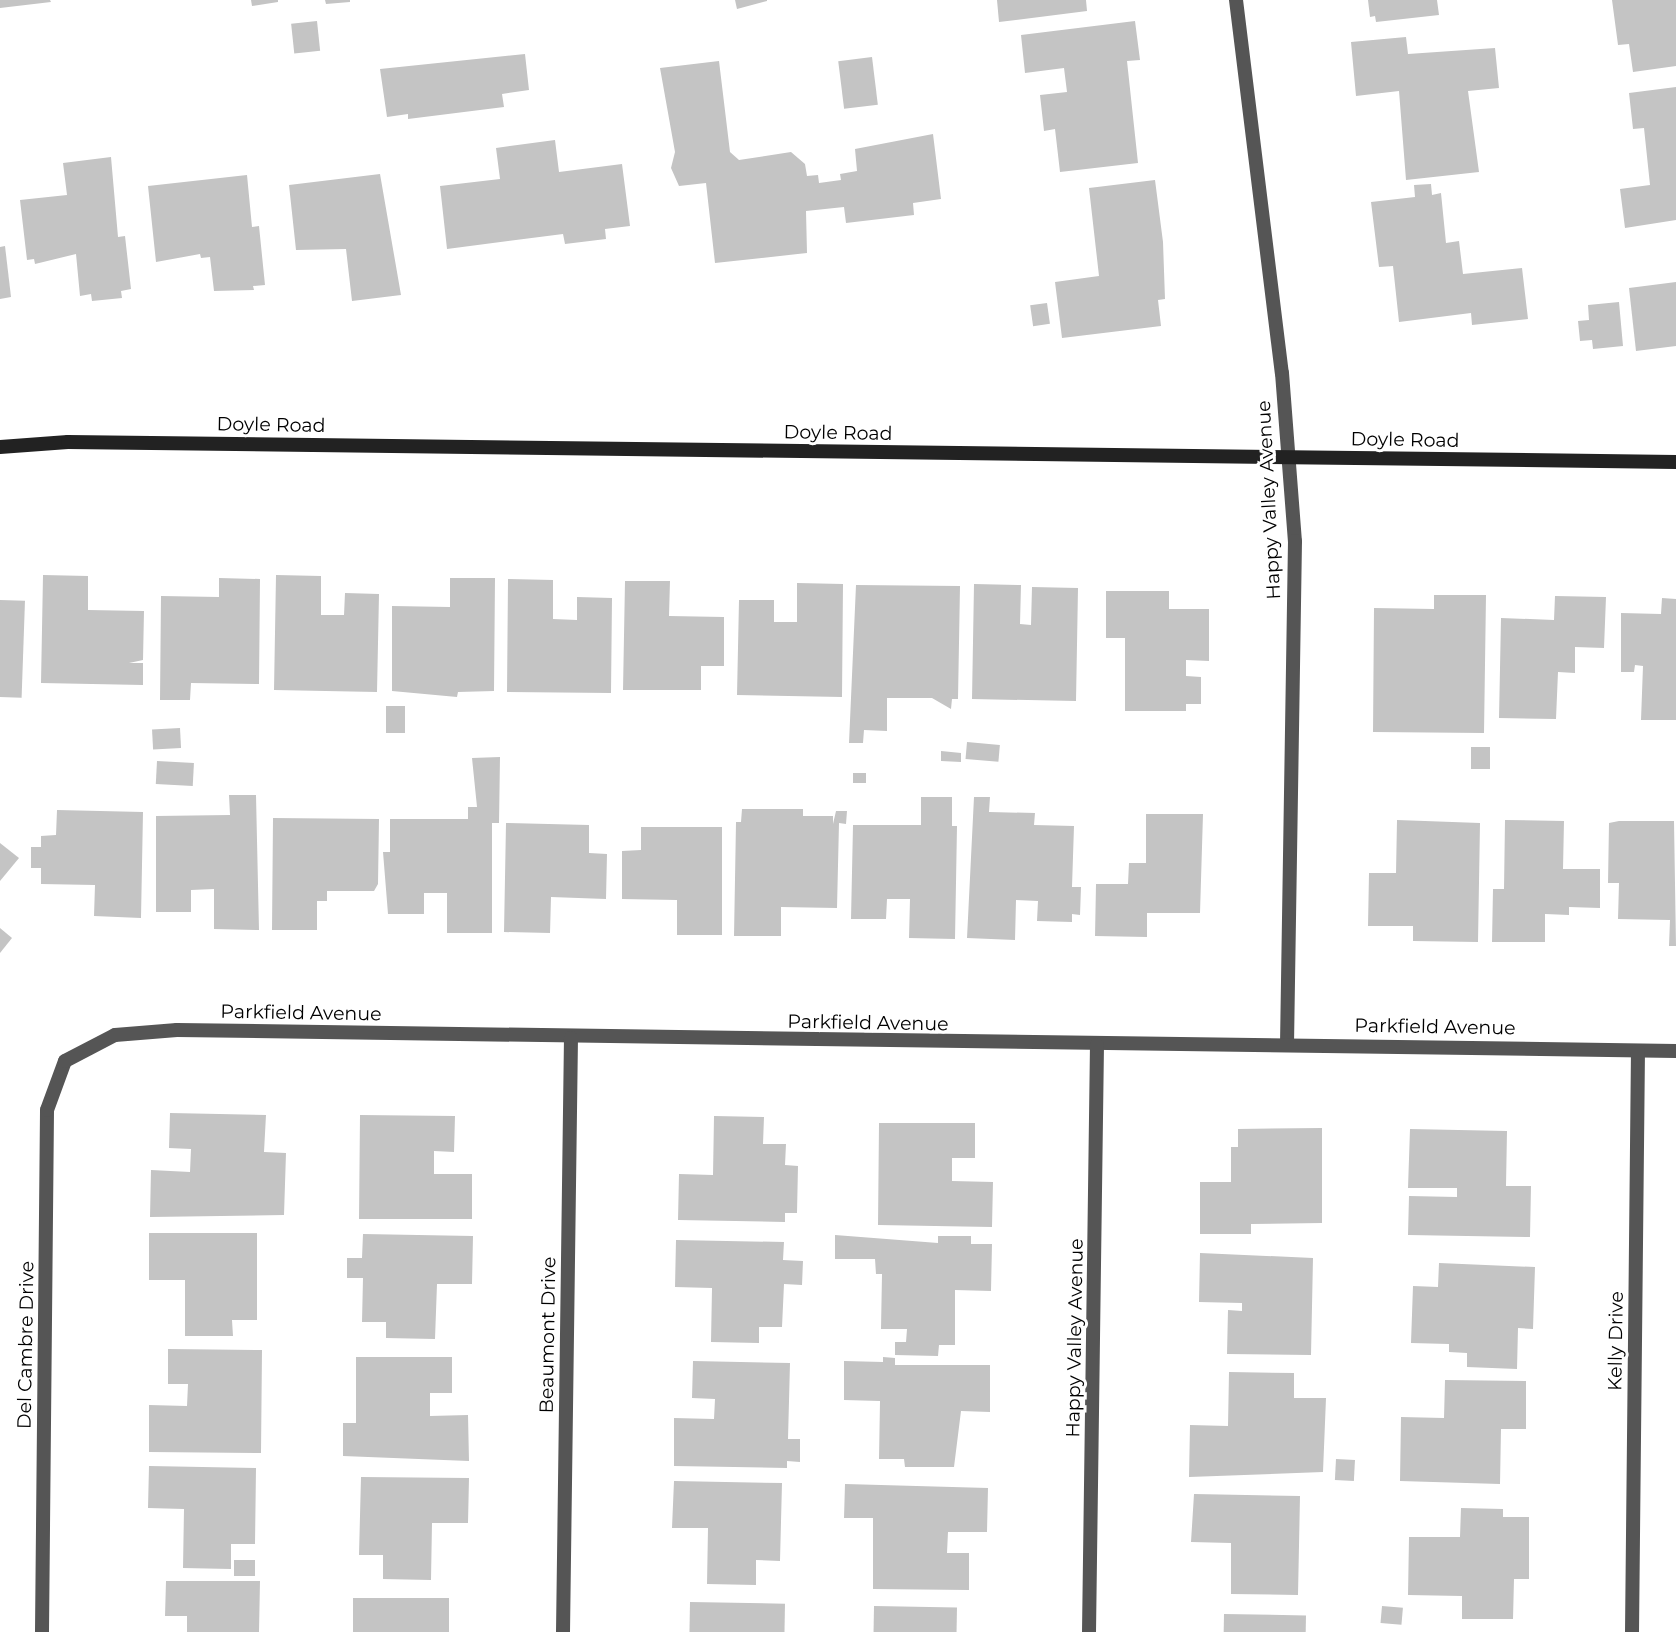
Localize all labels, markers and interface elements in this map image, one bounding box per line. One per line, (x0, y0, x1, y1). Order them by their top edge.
street label: Happy Valley Avenue (1252, 400, 1286, 600)
street label: Doyle Road (216, 413, 326, 437)
street label: Doyle Road (783, 421, 893, 445)
street label: Doyle Road (1350, 428, 1460, 452)
street label: Parkfield Avenue (220, 1000, 382, 1026)
street label: Parkfield Avenue (787, 1010, 949, 1036)
street label: Parkfield Avenue (1354, 1014, 1516, 1040)
street label: Happy Valley Avenue (1062, 1238, 1088, 1438)
street label: Beaumont Drive (535, 1256, 561, 1414)
street label: Del Cambre Drive (13, 1261, 39, 1429)
street label: Kelly Drive (1604, 1291, 1628, 1391)

